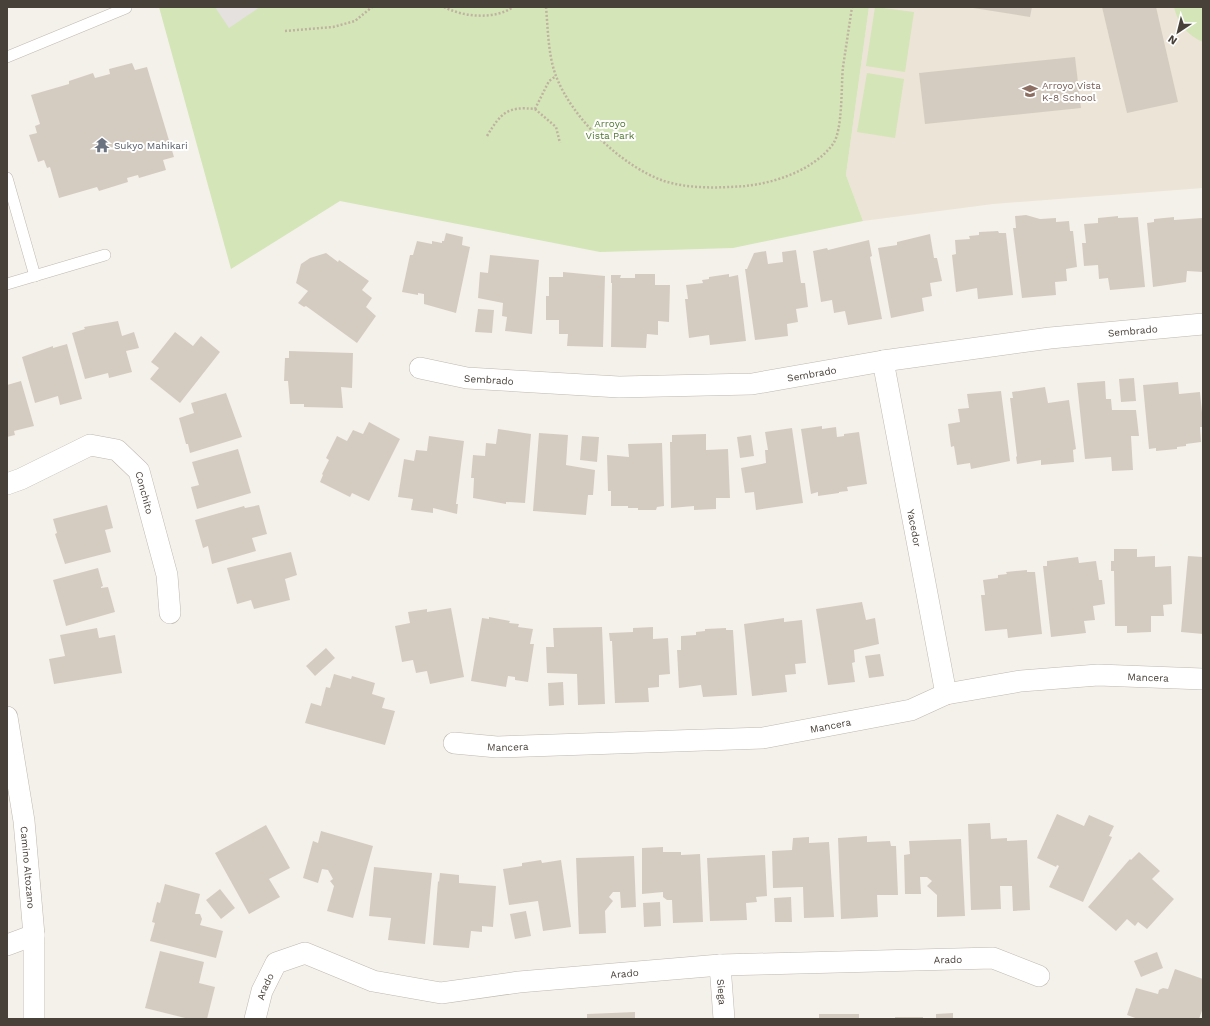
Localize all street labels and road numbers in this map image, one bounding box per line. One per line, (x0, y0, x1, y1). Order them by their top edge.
street label: Sembrado (1107, 323, 1158, 339)
street label: Sembrado (786, 364, 837, 384)
street label: Sembrado (464, 373, 514, 387)
street label: Conchito (133, 470, 155, 515)
street label: Yacedor (905, 508, 923, 548)
street label: Mancera (1127, 671, 1169, 684)
street label: Mancera (809, 716, 852, 735)
street label: Mancera (487, 741, 529, 753)
street label: Camino Altozano (18, 826, 37, 909)
street label: Arado (934, 954, 962, 966)
street label: Arado (610, 967, 639, 980)
street label: Arado (255, 971, 276, 1001)
street label: Siega (715, 979, 728, 1006)

